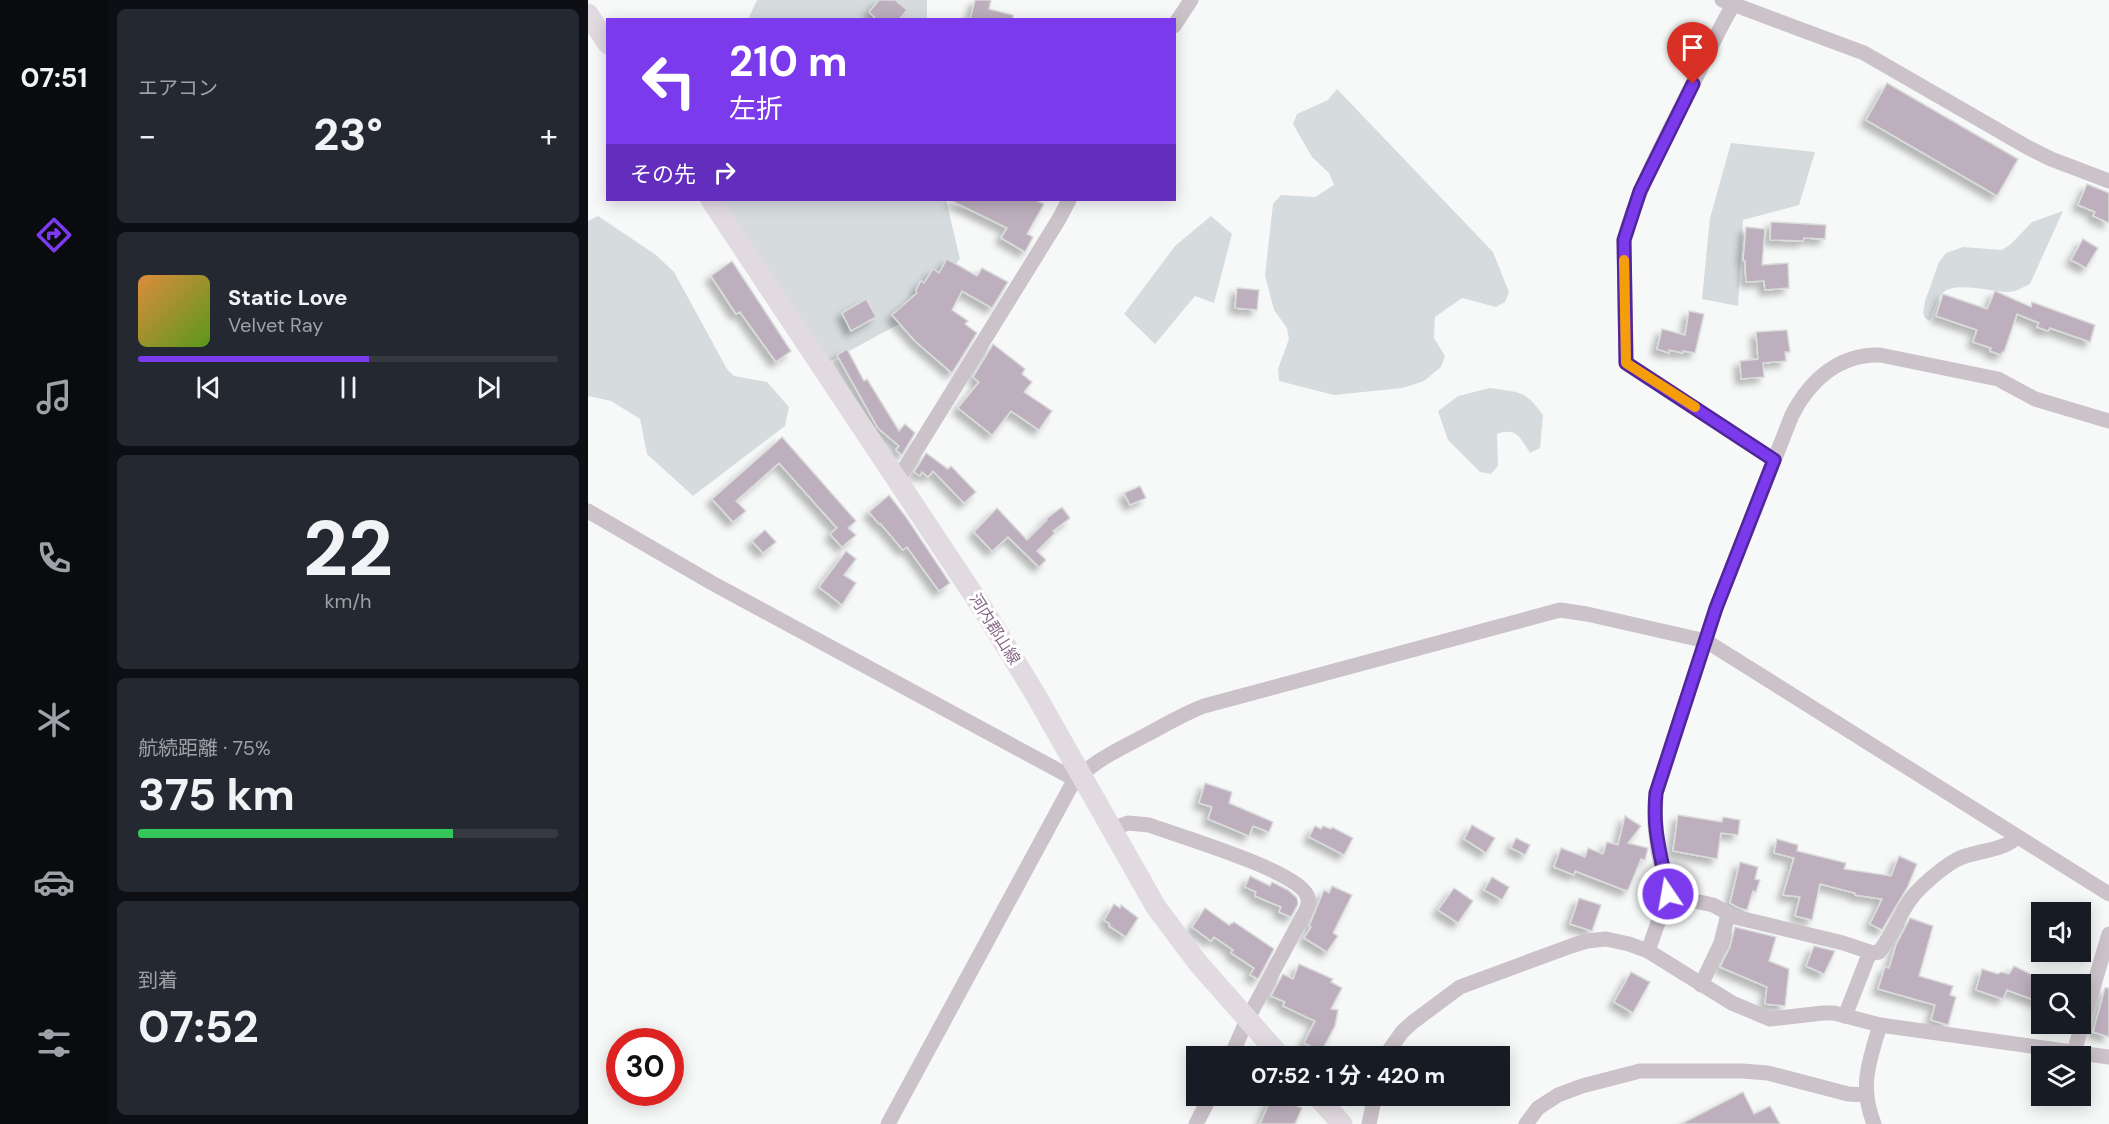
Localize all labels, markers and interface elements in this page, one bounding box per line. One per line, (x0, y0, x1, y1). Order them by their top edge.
pin (1667, 22, 1718, 84)
icon: arrive (1676, 31, 1709, 64)
text: 210 m (729, 34, 847, 89)
icon: left (630, 42, 708, 120)
text: 07:51 (21, 60, 87, 95)
text: エアコン (138, 75, 218, 101)
text: 左折 (729, 91, 783, 126)
text: 23° (313, 105, 383, 164)
text: − (138, 114, 156, 157)
text: + (540, 114, 558, 157)
icon: right (708, 156, 741, 189)
text: その先 (630, 160, 696, 189)
icon: directions (33, 214, 75, 256)
text: Static Love (228, 283, 348, 312)
text: Velvet Ray (228, 312, 323, 338)
icon: previous (192, 371, 225, 404)
icon: pause (332, 371, 365, 404)
icon: next (472, 371, 505, 404)
icon: music (33, 376, 75, 418)
text: 22 (303, 498, 393, 599)
icon: phone (33, 537, 75, 579)
text: km/h (324, 588, 372, 614)
street label: 河内郡山線 (965, 590, 1025, 668)
icon: climate (33, 699, 75, 741)
text: 航続距離 · 75% (138, 735, 271, 761)
text: 375 km (138, 765, 295, 824)
icon: car (33, 861, 75, 903)
position arrow (1636, 862, 1700, 926)
map controls (2031, 902, 2091, 1106)
button: sound (2031, 902, 2091, 962)
text: 到着 (138, 967, 178, 993)
button: search (2031, 974, 2091, 1034)
text: 07:52 (138, 997, 259, 1056)
icon: filters (33, 1022, 75, 1064)
speed limit sign: 30 (606, 1028, 684, 1106)
button: layers (2031, 1046, 2091, 1106)
text: 07:52 · 1 分 · 420 m (1251, 1061, 1445, 1090)

